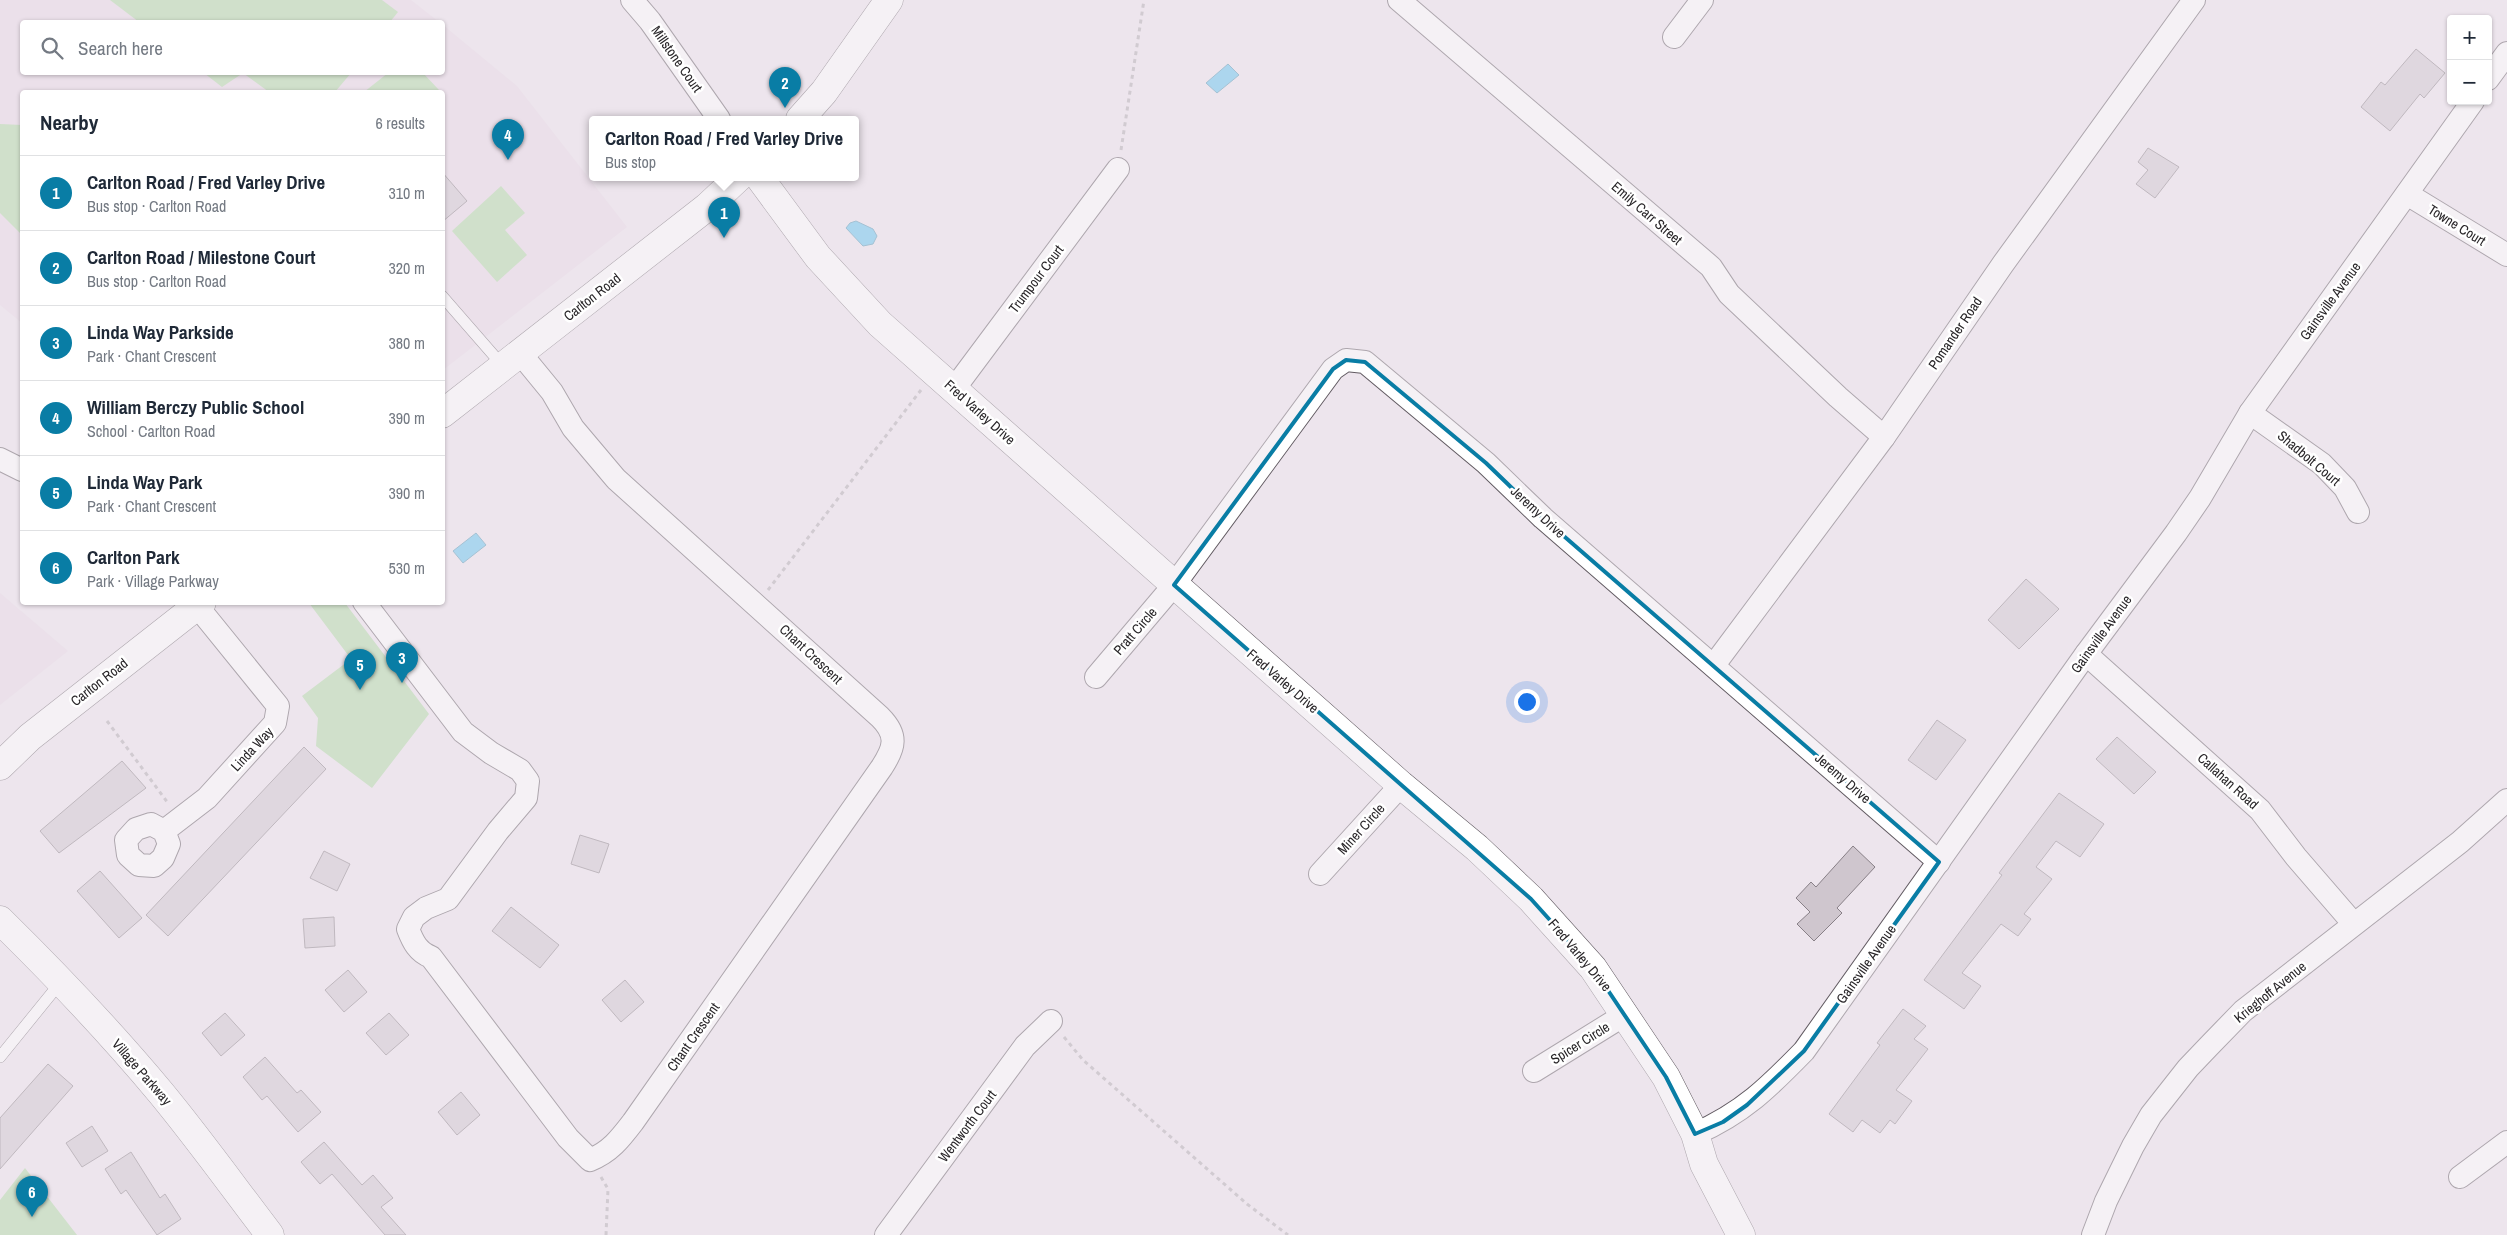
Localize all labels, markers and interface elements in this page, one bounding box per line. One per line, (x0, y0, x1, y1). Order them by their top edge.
map controls (2447, 15, 2492, 105)
button: + (2447, 15, 2492, 60)
search box (20, 20, 445, 75)
street label: Millstone Court (647, 22, 707, 96)
icon: search (38, 34, 66, 62)
text: Search here (78, 35, 163, 61)
button: − (2447, 60, 2492, 105)
pin: 2 (769, 67, 801, 108)
text: Nearby (40, 108, 98, 137)
text: 6 results (375, 112, 425, 134)
popup (589, 116, 859, 181)
pin: 4 (492, 119, 524, 160)
text: Carlton Road / Fred Varley Drive (605, 125, 843, 151)
text: Bus stop (605, 151, 656, 173)
text: Carlton Road / Fred Varley Drive (87, 169, 325, 195)
street label: Emily Carr Street (1608, 177, 1686, 249)
text: 1 (52, 182, 60, 204)
text: 310 m (389, 182, 425, 204)
text: Bus stop · Carlton Road (87, 195, 226, 217)
pin: 1 (708, 197, 740, 238)
street label: Towne Court (2425, 200, 2489, 250)
street label: Trumpour Court (1005, 241, 1067, 317)
text: Carlton Road / Milestone Court (87, 244, 316, 270)
text: 2 (52, 257, 60, 279)
text: 320 m (389, 257, 425, 279)
street label: Gainsville Avenue (2296, 258, 2364, 344)
street label: Carlton Road (560, 269, 624, 325)
text: Bus stop · Carlton Road (87, 270, 226, 292)
street label: Pomander Road (1924, 293, 1986, 373)
text: Linda Way Parkside (87, 319, 234, 345)
text: 3 (52, 332, 60, 354)
text: 380 m (389, 332, 425, 354)
text: Park · Chant Crescent (87, 345, 216, 367)
street label: Fred Varley Drive (941, 375, 1019, 449)
text: William Berczy Public School (87, 394, 304, 420)
text: 4 (52, 407, 60, 429)
text: 390 m (389, 407, 425, 429)
text: School · Carlton Road (87, 420, 215, 442)
street label: Shadbolt Court (2274, 426, 2344, 490)
text: Linda Way Park (87, 469, 202, 495)
text: 5 (52, 482, 60, 504)
text: 390 m (389, 482, 425, 504)
street label: Jeremy Drive (1507, 482, 1569, 542)
text: Park · Chant Crescent (87, 495, 216, 517)
text: Carlton Park (87, 544, 180, 570)
text: 6 (52, 557, 60, 579)
text: 530 m (389, 557, 425, 579)
text: Park · Village Parkway (87, 570, 219, 592)
street label: Gainsville Avenue (2067, 591, 2135, 677)
street label: Pratt Circle (1109, 603, 1161, 659)
street label: Chant Crescent (776, 620, 846, 688)
pin: 3 (386, 642, 418, 683)
street label: Fred Varley Drive (1243, 645, 1323, 717)
pin: 5 (344, 649, 376, 690)
street label: Carlton Road (67, 654, 131, 710)
your location (1514, 689, 1540, 715)
street label: Linda Way (227, 723, 277, 775)
street label: Jeremy Drive (1811, 749, 1875, 807)
street label: Callahan Road (2194, 749, 2262, 813)
street label: Miner Circle (1333, 800, 1389, 858)
street label: Fred Varley Drive (1544, 915, 1616, 995)
street label: Gainsville Avenue (1832, 921, 1900, 1007)
street label: Krieghoff Avenue (2230, 957, 2310, 1027)
street label: Chant Crescent (663, 999, 723, 1075)
street label: Spicer Circle (1547, 1018, 1613, 1068)
street label: Village Parkway (108, 1035, 176, 1109)
street label: Wentworth Court (934, 1086, 1000, 1166)
pin: 6 (16, 1176, 48, 1217)

